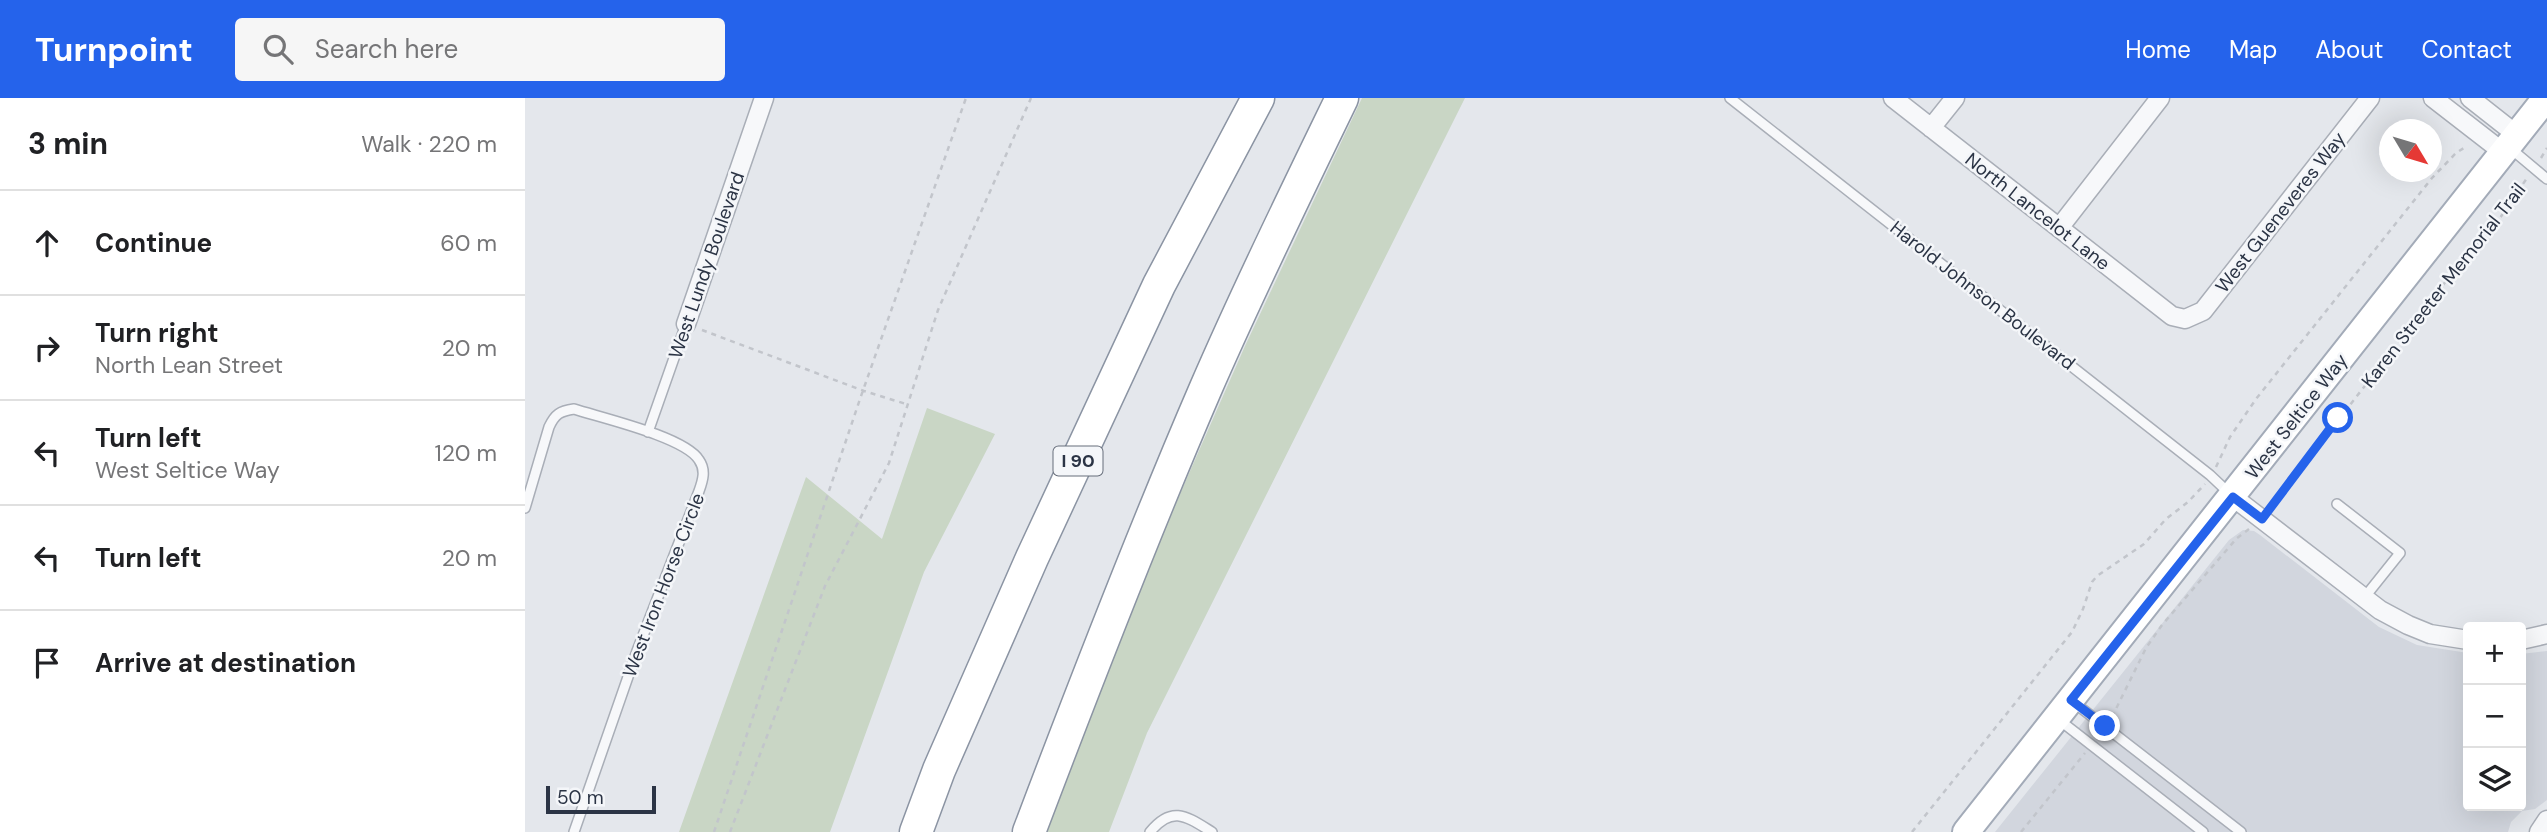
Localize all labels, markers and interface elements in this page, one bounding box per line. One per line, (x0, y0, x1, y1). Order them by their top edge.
search box (235, 18, 725, 81)
text: Turnpoint (35, 28, 193, 71)
icon: search (259, 30, 297, 68)
text: Search here (315, 32, 458, 66)
text: Home (2125, 34, 2191, 65)
text: Map (2229, 34, 2277, 65)
text: About (2315, 34, 2384, 65)
text: Contact (2422, 34, 2512, 65)
north arrow (2379, 119, 2442, 182)
text: 3 min (28, 124, 108, 163)
street label: West Gueneveres Way (2210, 126, 2351, 298)
text: Walk · 220 m (361, 129, 497, 159)
street label: North Lancelot Lane (1960, 147, 2115, 276)
street label: West Lundy Boulevard (663, 168, 750, 362)
street label: Karen Streeter Memorial Trail (2356, 178, 2531, 393)
street label: Harold Johnson Boulevard (1885, 215, 2080, 376)
icon: ahead (28, 224, 66, 262)
text: Continue (95, 226, 212, 260)
text: 60 m (440, 228, 497, 258)
text: Turn right (95, 316, 219, 350)
icon: right (28, 329, 66, 367)
text: 20 m (442, 333, 497, 363)
street label: West Seltice Way (2240, 348, 2354, 484)
text: North Lean Street (95, 350, 283, 380)
route start (2322, 402, 2353, 433)
text: Turn left (95, 421, 202, 455)
icon: left (28, 434, 66, 472)
text: 120 m (434, 438, 497, 468)
road number: I 90 (1053, 446, 1103, 475)
text: West Seltice Way (95, 455, 280, 485)
street label: West Iron Horse Circle (617, 489, 710, 681)
icon: left (28, 539, 66, 577)
text: Turn left (95, 541, 202, 575)
text: 20 m (442, 543, 497, 573)
map controls (2463, 622, 2526, 811)
button: + (2463, 622, 2526, 685)
icon: arrive (28, 644, 66, 682)
text: Arrive at destination (95, 646, 356, 680)
button: − (2463, 685, 2526, 748)
route end (2089, 710, 2120, 741)
button: layers (2463, 748, 2526, 811)
scale bar (546, 783, 656, 815)
text: 50 m (557, 785, 604, 810)

